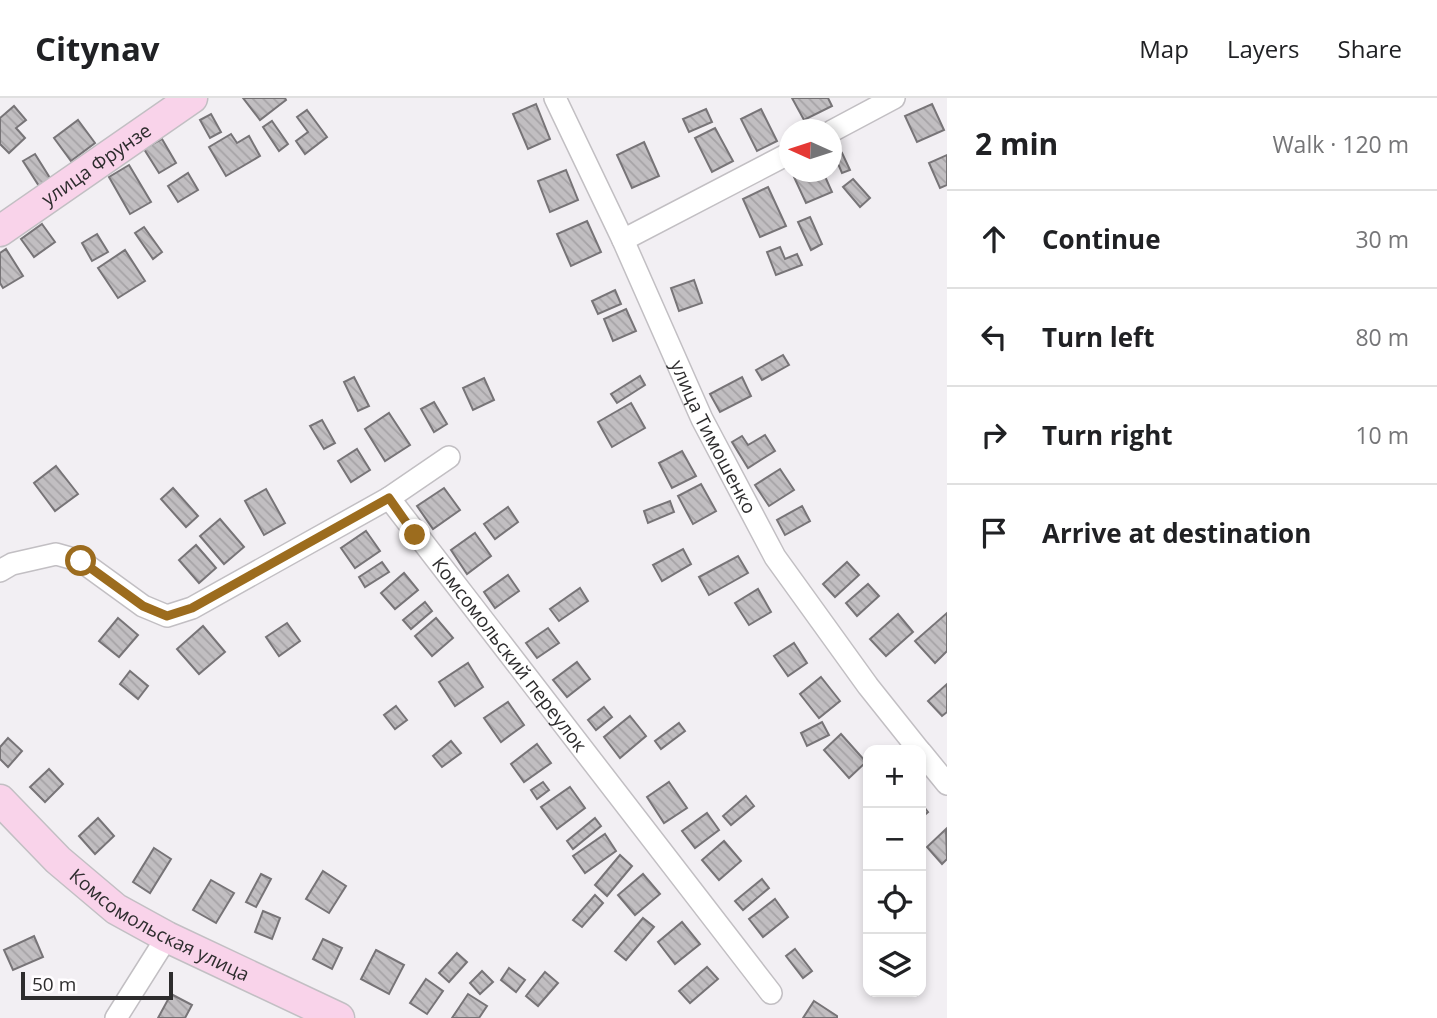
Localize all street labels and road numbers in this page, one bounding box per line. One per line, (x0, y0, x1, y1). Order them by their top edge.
street label: улица Фрунзе (36, 117, 156, 212)
street label: улица Тимошенко (664, 356, 763, 518)
street label: Комсомольский переулок (426, 552, 593, 757)
street label: Комсомольская улица (64, 862, 254, 987)

